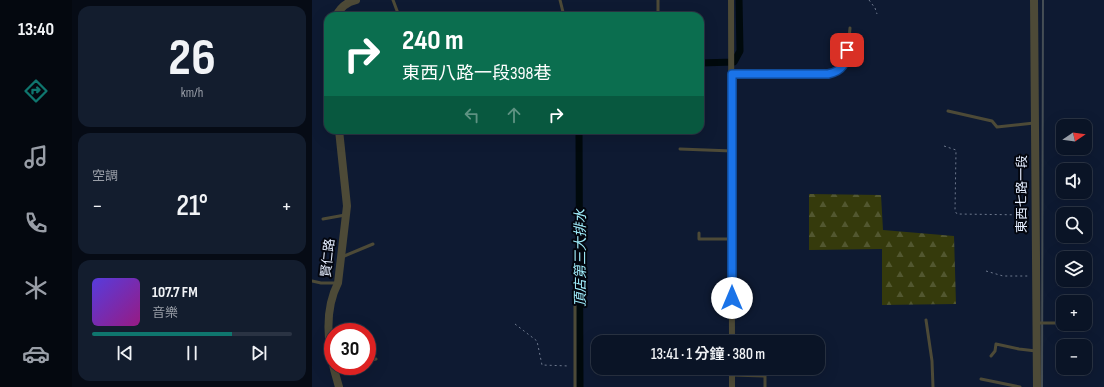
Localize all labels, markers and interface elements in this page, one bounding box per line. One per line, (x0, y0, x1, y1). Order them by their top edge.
text: 13:40 (18, 19, 54, 40)
text: 240 m (402, 24, 463, 57)
text: 26 (168, 27, 216, 90)
icon: right (336, 28, 388, 80)
pin (830, 33, 864, 67)
icon: arrive (836, 39, 858, 61)
text: 東西八路一段398巷 (402, 63, 551, 84)
icon: directions (22, 77, 50, 105)
text: km/h (181, 85, 203, 101)
icon: left (461, 104, 483, 126)
icon: ahead (503, 104, 525, 126)
icon: right (545, 104, 567, 126)
north arrow (1056, 119, 1092, 155)
map controls (1056, 119, 1092, 375)
icon: music (22, 143, 50, 171)
street label: 東西七路一段 (1014, 155, 1030, 233)
button: sound (1056, 163, 1092, 199)
text: 空調 (92, 168, 118, 184)
text: 21° (176, 188, 208, 224)
text: − (92, 193, 103, 220)
text: + (281, 193, 292, 220)
button: search (1056, 207, 1092, 243)
water label: 頂店第三大排水 (572, 208, 589, 307)
icon: phone (22, 209, 50, 237)
street label: 賢仁路 (318, 238, 338, 278)
button: layers (1056, 251, 1092, 287)
icon: climate (22, 274, 50, 302)
position arrow (711, 277, 753, 319)
text: 107.7 FM (152, 283, 198, 302)
button: + (1056, 295, 1092, 331)
text: 音樂 (152, 305, 178, 321)
speed limit sign: 30 (324, 323, 376, 375)
button: − (1056, 339, 1092, 375)
icon: car (22, 340, 50, 368)
icon: previous (114, 342, 136, 364)
icon: pause (181, 342, 203, 364)
icon: next (248, 342, 270, 364)
text: 13:41 · 1 分鐘 · 380 m (651, 345, 765, 364)

